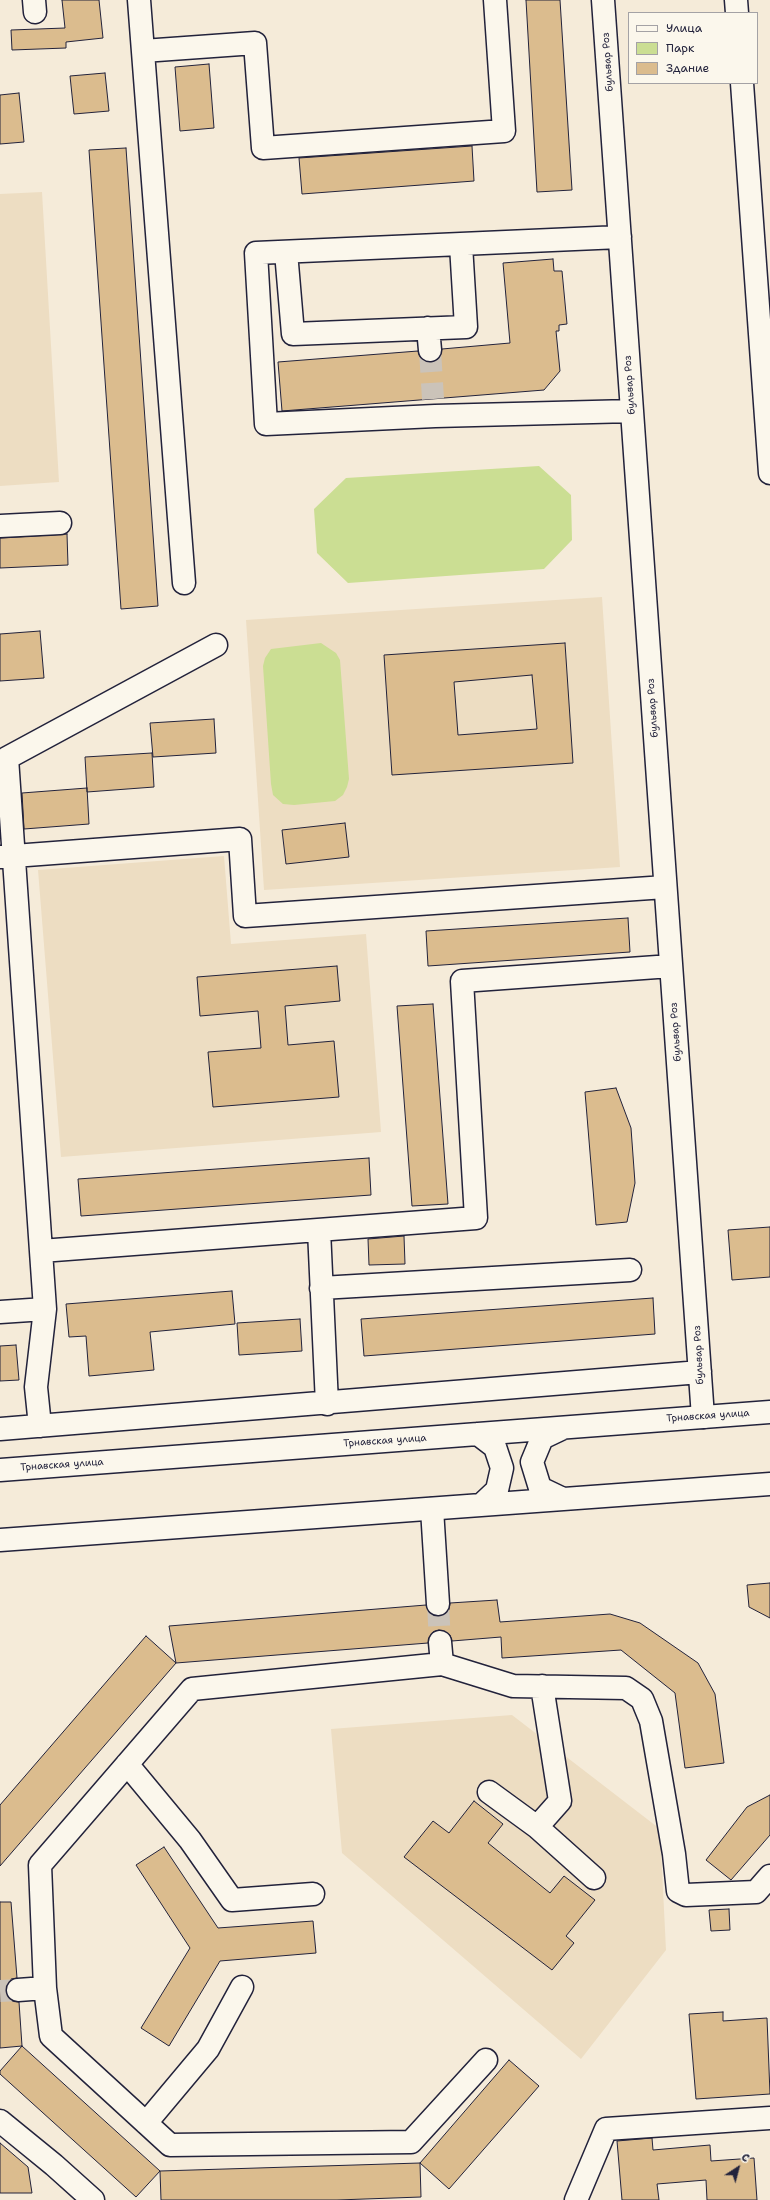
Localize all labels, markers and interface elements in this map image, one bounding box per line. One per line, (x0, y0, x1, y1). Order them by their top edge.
legend (628, 12, 758, 84)
text: Улица (666, 20, 702, 36)
street label: бульвар Роз (600, 32, 616, 92)
text: Парк (666, 40, 694, 56)
text: Здание (666, 60, 709, 76)
street label: бульвар Роз (622, 355, 638, 415)
street label: бульвар Роз (645, 678, 661, 738)
street label: бульвар Роз (668, 1002, 684, 1062)
street label: бульвар Роз (691, 1325, 707, 1385)
street label: Трнавская улица (666, 1407, 750, 1425)
street label: Трнавская улица (343, 1432, 427, 1450)
street label: Трнавская улица (20, 1456, 104, 1474)
north arrow (718, 2148, 758, 2188)
text: С (738, 2150, 752, 2166)

